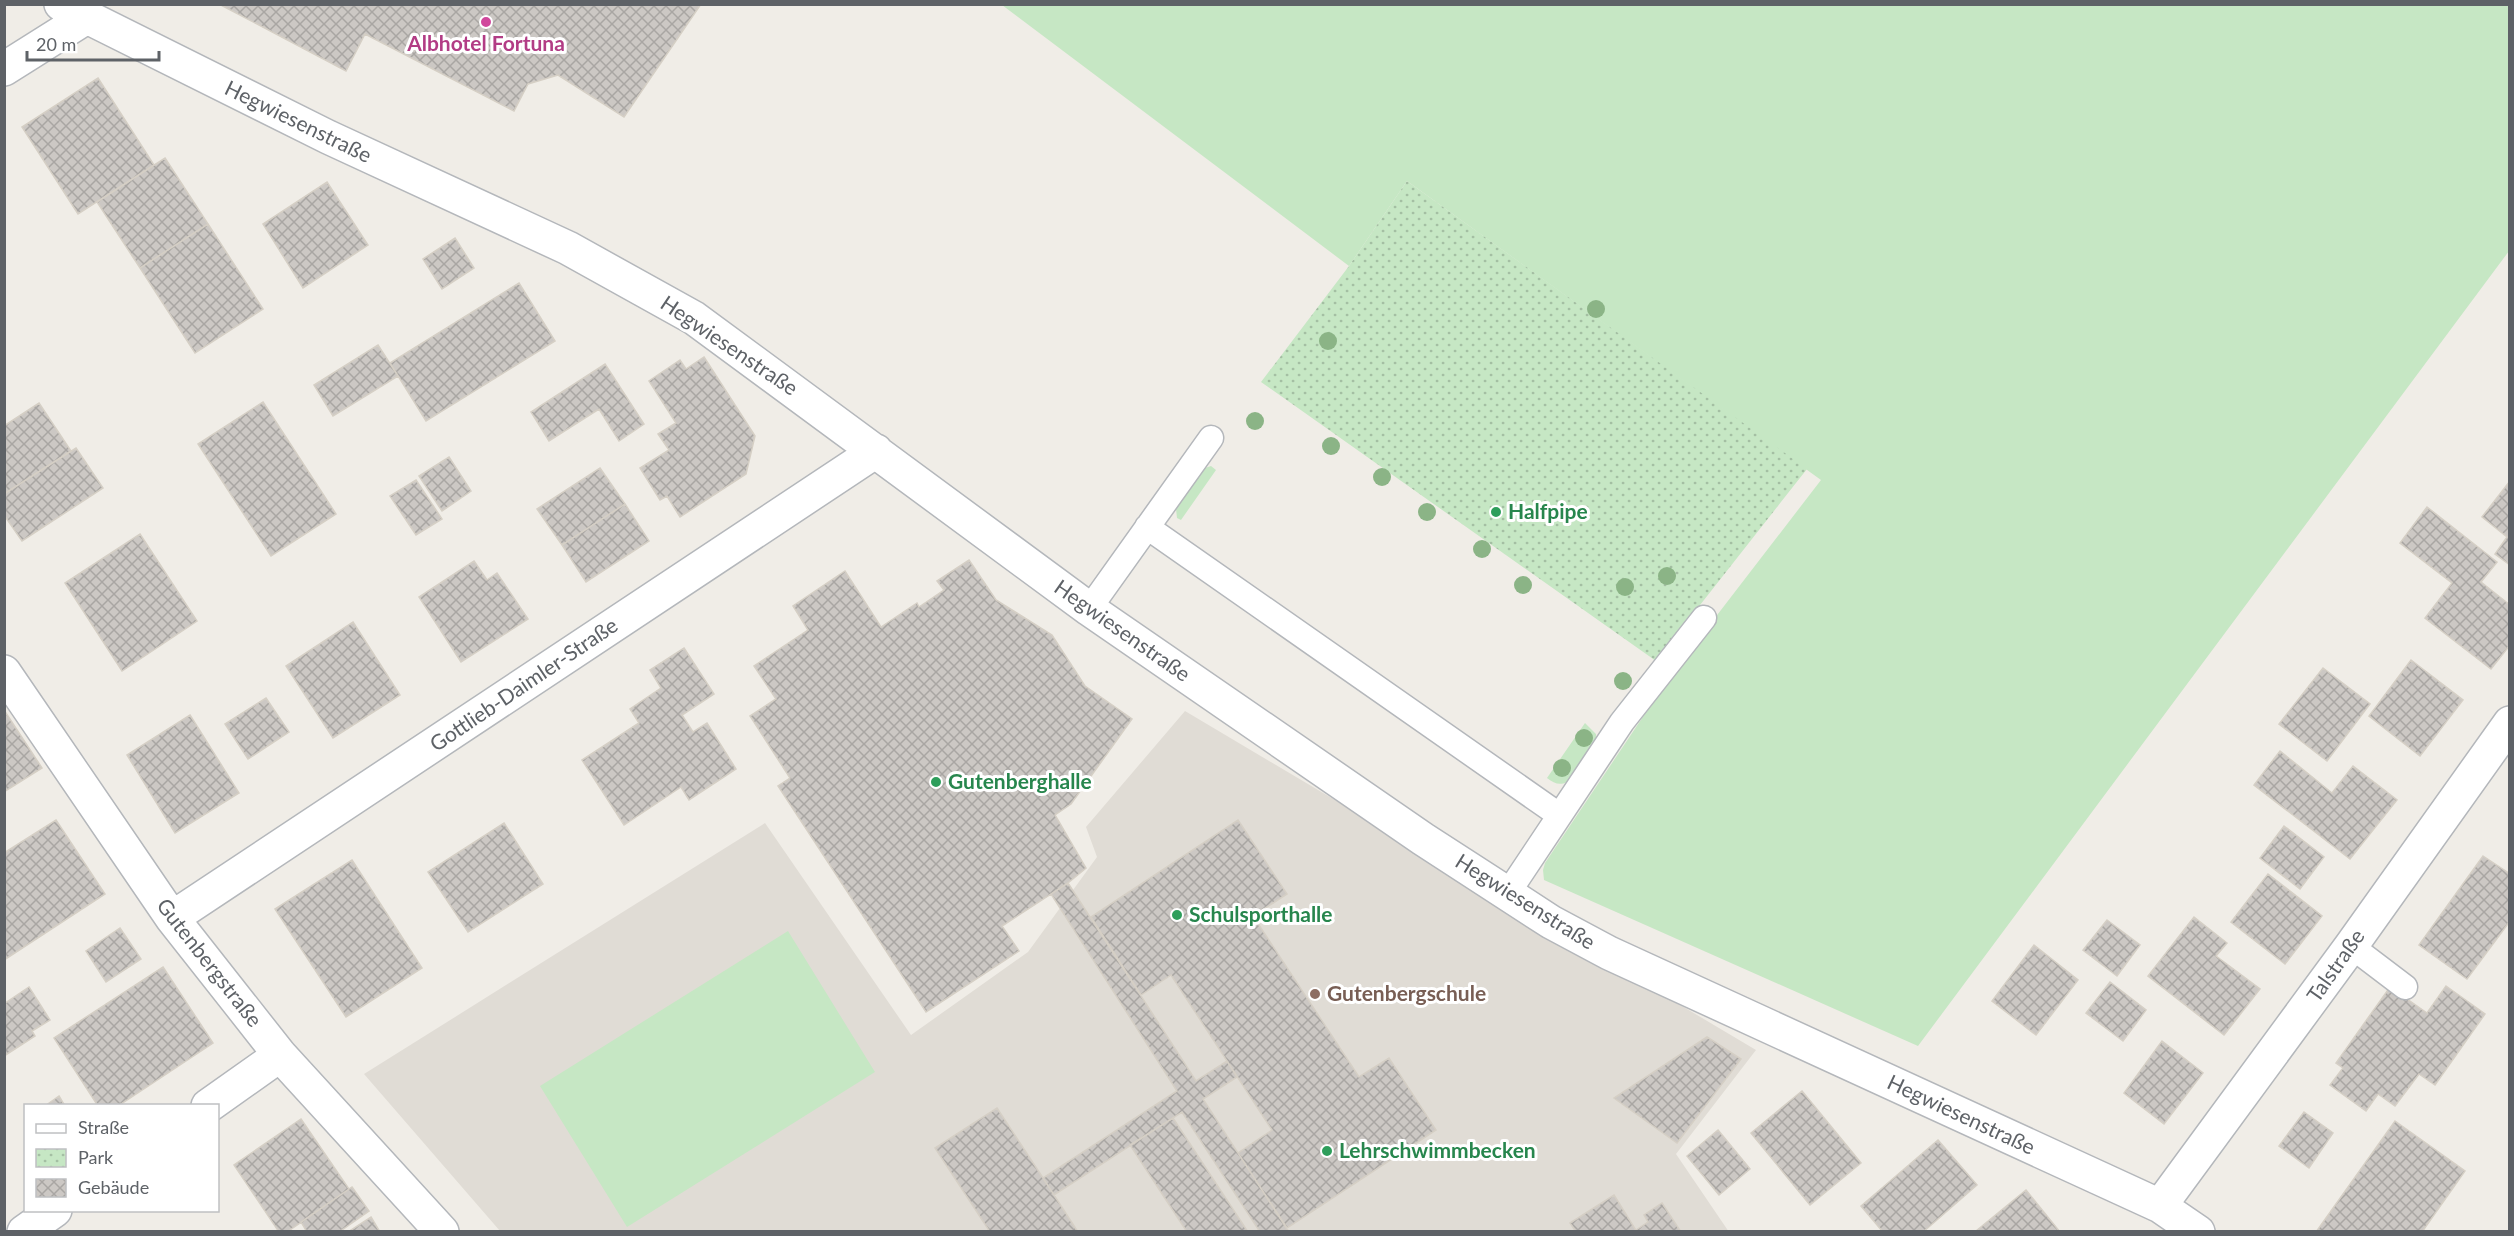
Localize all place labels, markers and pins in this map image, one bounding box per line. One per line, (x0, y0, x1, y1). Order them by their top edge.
marker: Albhotel Fortuna (479, 15, 493, 29)
place label: Albhotel Fortuna (406, 30, 565, 55)
place label: Halfpipe (1508, 498, 1588, 523)
marker: Halfpipe (1489, 505, 1503, 519)
place label: Gutenberghalle (948, 768, 1092, 793)
marker: Gutenberghalle (929, 775, 943, 789)
place label: Schulsporthalle (1189, 901, 1333, 926)
marker: Schulsporthalle (1170, 908, 1184, 922)
place label: Gutenbergschule (1327, 980, 1486, 1005)
marker: Gutenbergschule (1308, 987, 1322, 1001)
place label: Lehrschwimmbecken (1339, 1137, 1536, 1162)
marker: Lehrschwimmbecken (1320, 1144, 1334, 1158)

